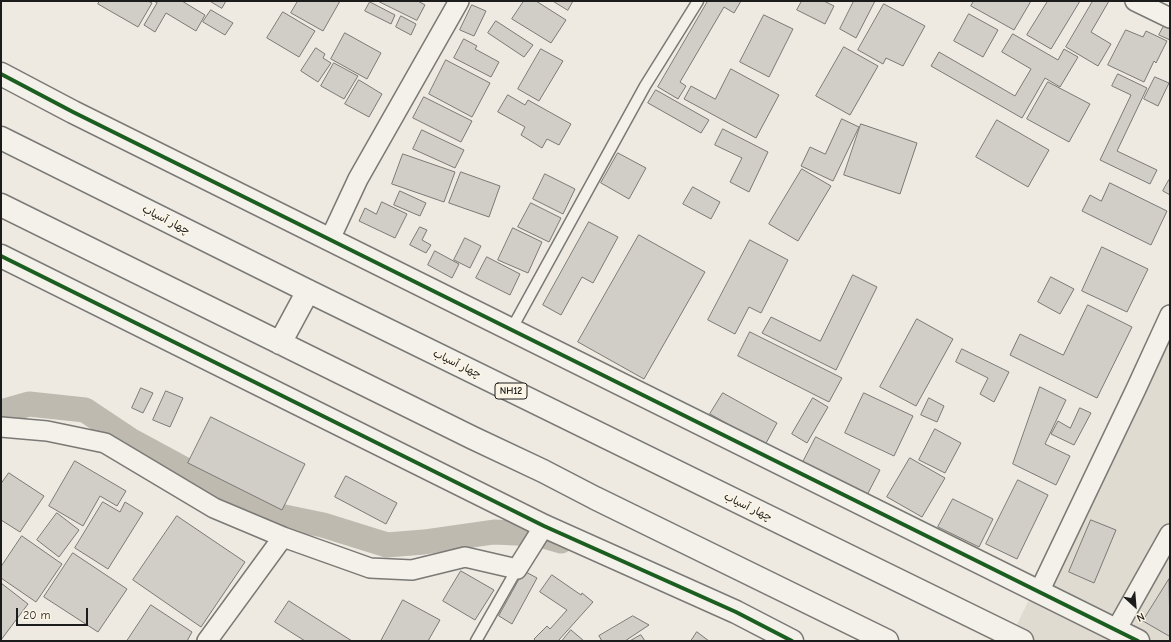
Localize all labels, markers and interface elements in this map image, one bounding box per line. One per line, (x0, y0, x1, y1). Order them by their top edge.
street label: چهار آسیاب (140, 202, 192, 238)
street label: چهار آسیاب (431, 347, 483, 381)
road number: NH12 (495, 383, 527, 399)
street label: چهار آسیاب (722, 490, 774, 524)
north arrow (1115, 586, 1155, 626)
scale bar (18, 600, 90, 626)
text: 20 m (23, 608, 51, 622)
text: N (1134, 610, 1147, 625)

